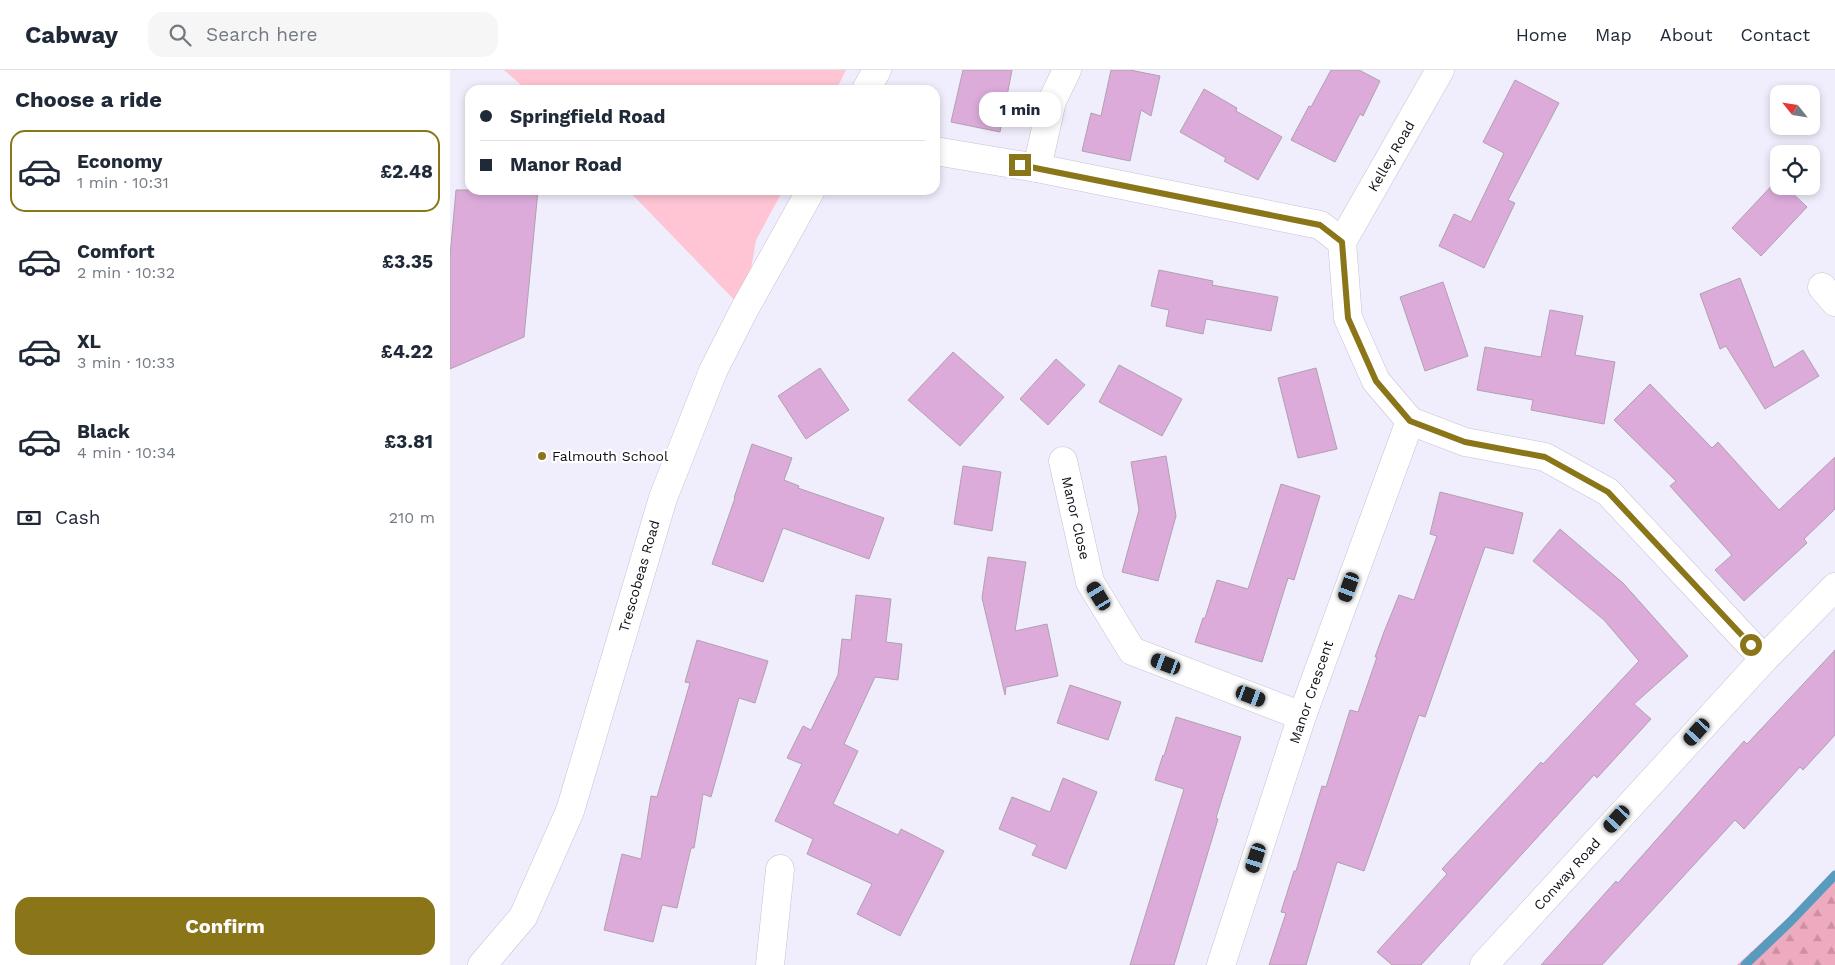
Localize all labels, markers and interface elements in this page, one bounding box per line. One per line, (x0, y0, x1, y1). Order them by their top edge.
search box (148, 12, 498, 57)
text: Cabway (25, 21, 118, 49)
icon: search (166, 21, 194, 49)
text: Search here (206, 23, 317, 46)
text: Home (1516, 24, 1567, 45)
text: Map (1595, 24, 1632, 45)
text: About (1660, 24, 1712, 45)
text: Contact (1740, 24, 1810, 45)
north arrow (1770, 85, 1820, 135)
map controls (1770, 85, 1820, 195)
text: Choose a ride (15, 87, 162, 112)
callout: 1 min (979, 92, 1061, 128)
text: 1 min (999, 100, 1041, 119)
text: Springfield Road (510, 105, 665, 128)
street label: Kelley Road (1364, 118, 1418, 194)
button: locate (1770, 145, 1820, 195)
icon: car (17, 149, 62, 194)
text: Economy (77, 150, 162, 173)
text: Manor Road (510, 153, 622, 176)
route end (1009, 154, 1031, 176)
text: £2.48 (380, 160, 433, 183)
text: 1 min · 10:31 (77, 173, 169, 192)
icon: car (17, 239, 62, 284)
text: Comfort (77, 240, 155, 263)
text: £3.35 (382, 250, 433, 273)
text: 2 min · 10:32 (77, 263, 175, 282)
icon: car (17, 329, 62, 374)
text: XL (77, 330, 101, 353)
text: £4.22 (381, 340, 433, 363)
text: 3 min · 10:33 (77, 353, 175, 372)
icon: car (17, 419, 62, 464)
text: Black (77, 420, 130, 443)
text: £3.81 (384, 430, 433, 453)
text: 4 min · 10:34 (77, 443, 176, 462)
place label: Falmouth School (552, 448, 669, 464)
marker: Falmouth School (536, 450, 548, 462)
street label: Manor Close (1059, 475, 1093, 561)
icon: cash (15, 504, 43, 532)
text: Cash (55, 506, 101, 529)
text: 210 m (389, 508, 435, 527)
street label: Trescobeas Road (615, 518, 663, 634)
car (1336, 570, 1361, 604)
car (1084, 579, 1113, 613)
route start (1740, 634, 1762, 656)
street label: Manor Crescent (1286, 638, 1336, 746)
car (1149, 652, 1182, 676)
car (1234, 684, 1267, 708)
car (1681, 716, 1712, 748)
car (1601, 803, 1632, 835)
street label: Conway Road (1530, 835, 1604, 913)
car (1244, 841, 1267, 875)
button: Confirm (15, 897, 435, 955)

